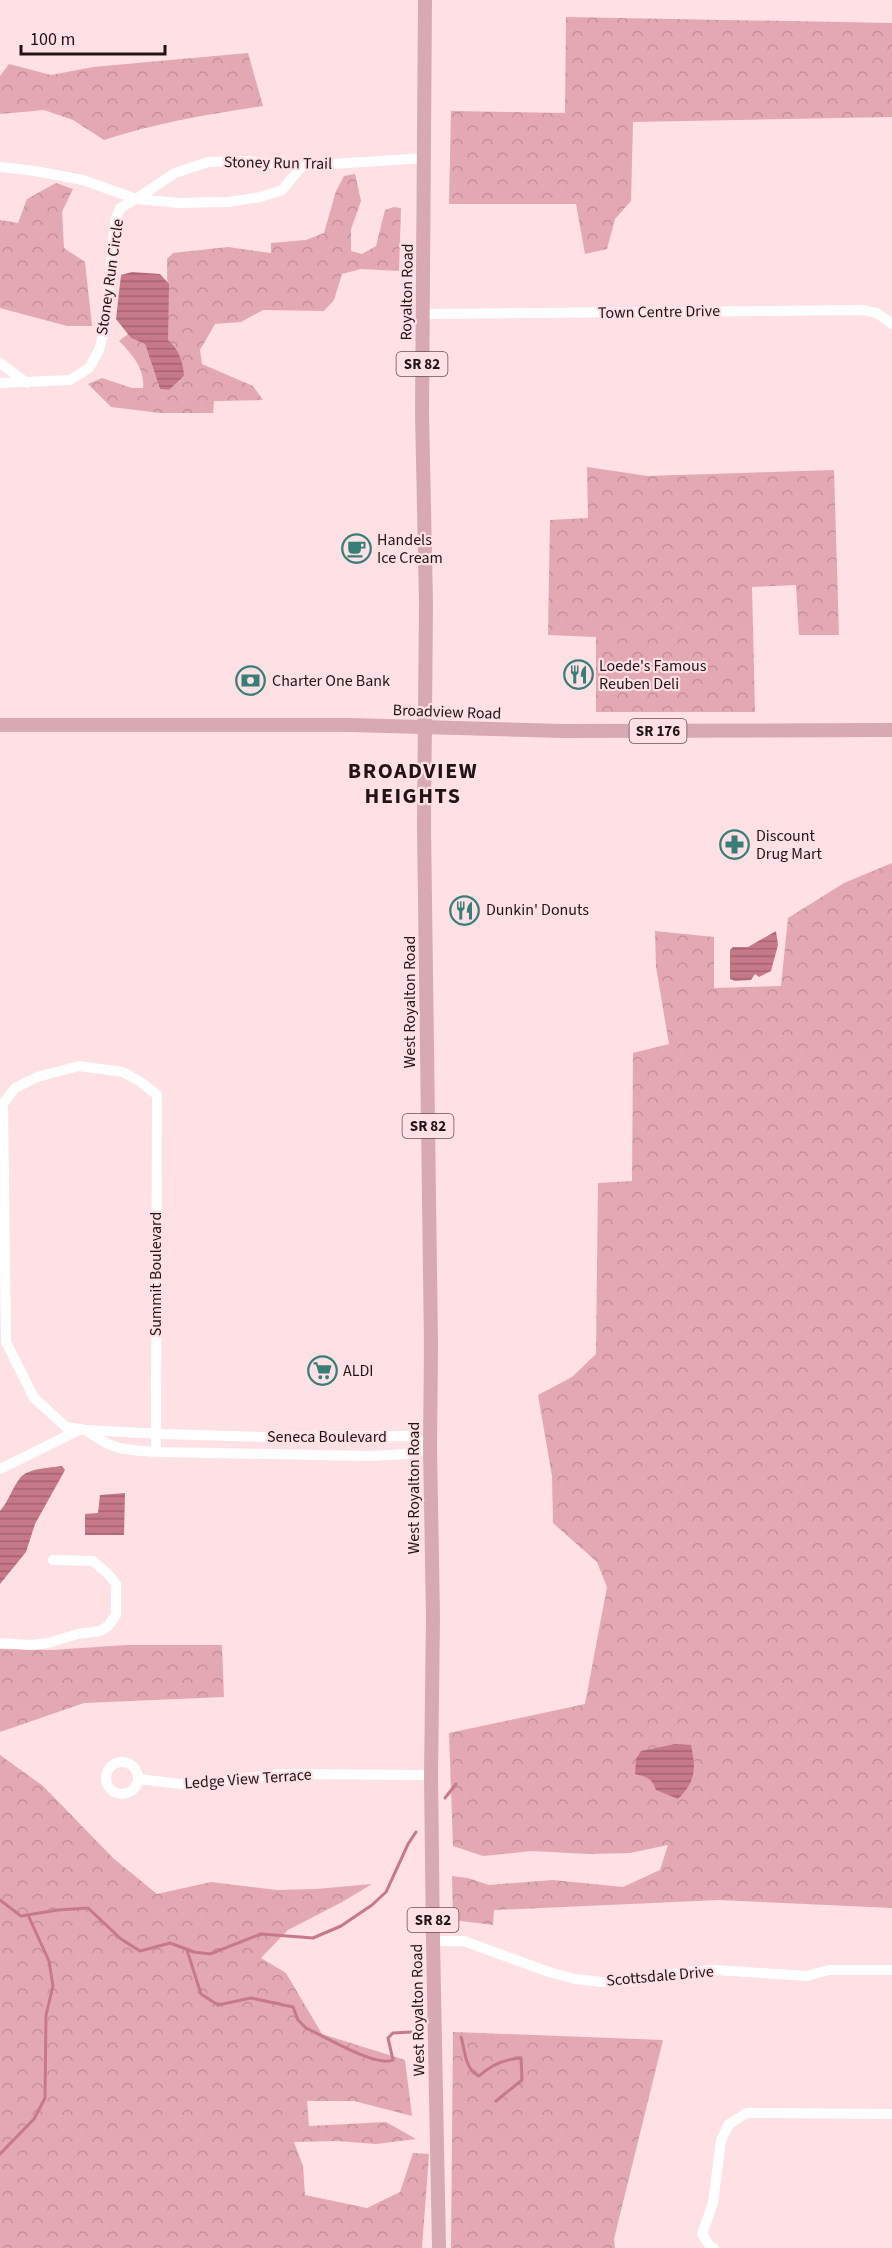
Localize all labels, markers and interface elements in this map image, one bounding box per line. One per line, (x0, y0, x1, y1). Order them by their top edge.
scale bar (21, 18, 165, 56)
text: 100 m (30, 27, 75, 52)
street label: Stoney Run Trail (224, 151, 332, 175)
street label: Stoney Run Circle (91, 217, 129, 336)
street label: Royalton Road (395, 243, 419, 341)
street label: Town Centre Drive (598, 300, 720, 324)
road number: SR 82 (396, 352, 448, 376)
place label: Handels Ice Cream (377, 529, 443, 569)
cafe icon: Handels Ice Cream (340, 533, 372, 565)
place label: Loede's Famous Reuben Deli (599, 655, 707, 695)
restaurant icon: Loede's Famous Reuben Deli (562, 659, 594, 691)
bank icon: Charter One Bank (235, 665, 267, 697)
place label: Charter One Bank (272, 670, 390, 692)
street label: Broadview Road (392, 699, 502, 725)
road number: SR 176 (630, 719, 686, 743)
district label: BROADVIEW HEIGHTS (348, 755, 478, 812)
place label: Discount Drug Mart (756, 825, 823, 865)
pharmacy icon: Discount Drug Mart (719, 829, 751, 861)
restaurant icon: Dunkin' Donuts (449, 894, 481, 926)
place label: Dunkin' Donuts (486, 899, 589, 921)
street label: West Royalton Road (399, 936, 421, 1068)
road number: SR 82 (402, 1114, 454, 1138)
street label: Summit Boulevard (145, 1212, 167, 1336)
supermarket icon: ALDI (306, 1355, 338, 1387)
place label: ALDI (343, 1360, 374, 1382)
street label: West Royalton Road (403, 1422, 425, 1554)
street label: Seneca Boulevard (267, 1426, 387, 1448)
street label: Ledge View Terrace (184, 1764, 312, 1794)
road number: SR 82 (408, 1908, 458, 1932)
street label: West Royalton Road (406, 1944, 430, 2076)
street label: Scottsdale Drive (605, 1960, 715, 1992)

